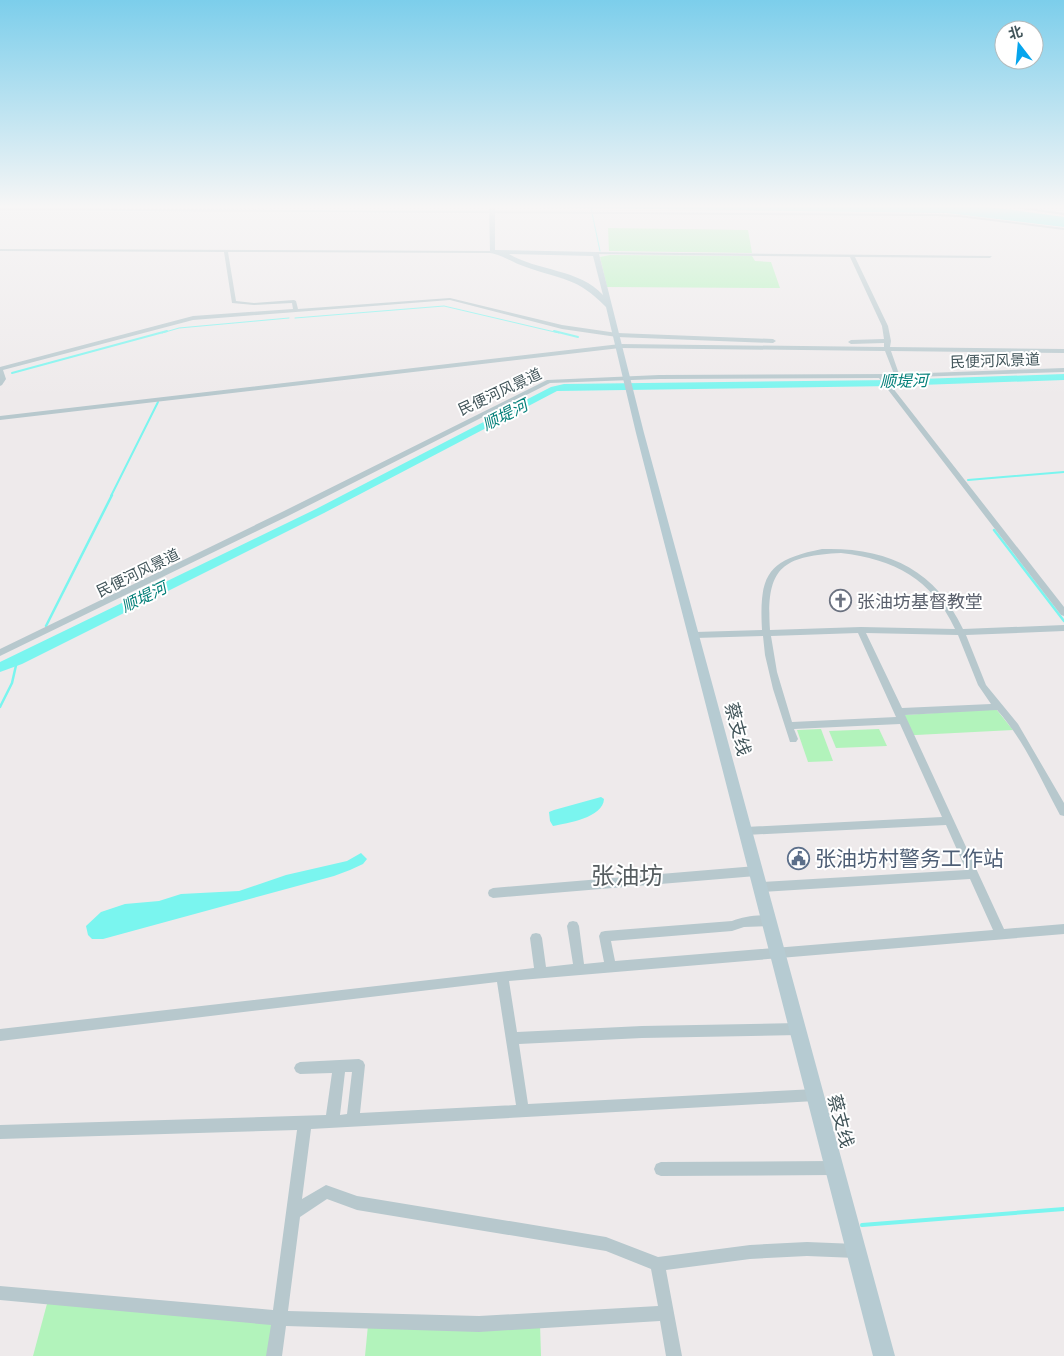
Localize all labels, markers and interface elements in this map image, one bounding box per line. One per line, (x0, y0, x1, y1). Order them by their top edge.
north arrow (994, 20, 1044, 70)
text: 北 (1006, 23, 1024, 42)
street label: 民便河风景道 (950, 350, 1040, 372)
street label: 民便河风景道 (455, 365, 545, 419)
water label: 顺堤河 (880, 371, 931, 391)
water label: 顺堤河 (479, 394, 533, 434)
street label: 民便河风景道 (94, 545, 182, 601)
water label: 顺堤河 (118, 577, 172, 616)
church icon: 张油坊基督教堂 (829, 589, 853, 613)
place label: 张油坊基督教堂 (857, 591, 983, 612)
street label: 蔡支线 (721, 700, 755, 758)
public building icon: 张油坊村警务工作站 (787, 846, 811, 870)
place label: 张油坊村警务工作站 (815, 846, 1004, 871)
district label: 张油坊 (591, 862, 663, 890)
street label: 蔡支线 (824, 1092, 858, 1150)

